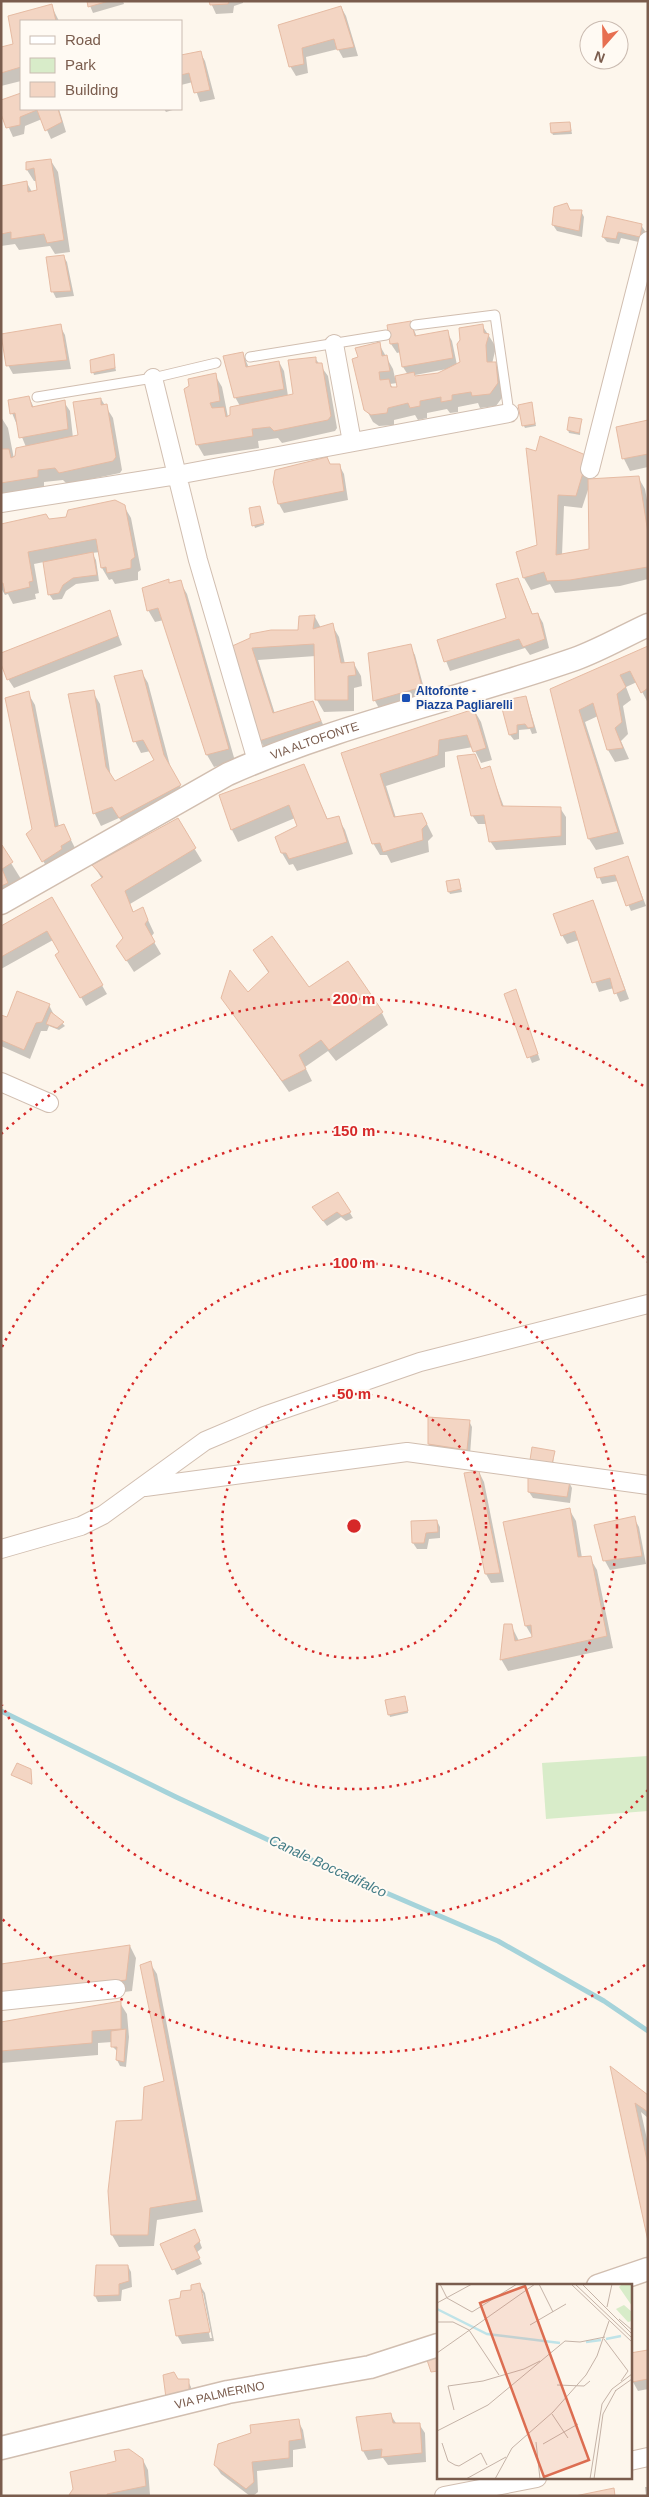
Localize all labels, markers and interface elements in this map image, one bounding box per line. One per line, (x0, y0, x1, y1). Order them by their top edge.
legend (20, 20, 182, 110)
north arrow (579, 20, 629, 70)
text: Road (65, 31, 101, 48)
text: N (592, 48, 607, 66)
text: Park (65, 56, 96, 73)
text: Building (65, 81, 118, 98)
place label: Altofonte - Piazza Pagliarelli (416, 684, 513, 712)
marker: Altofonte - Piazza Pagliarelli (400, 692, 412, 704)
street label: VIA ALTOFONTE (269, 719, 360, 763)
text: 200 m (333, 990, 375, 1007)
text: 150 m (333, 1122, 375, 1139)
text: 100 m (333, 1254, 375, 1271)
text: 50 m (337, 1385, 371, 1402)
centre of rings (345, 1517, 363, 1535)
water label: Canale Boccadifalco (267, 1832, 389, 1900)
inset map (437, 2284, 632, 2480)
street label: VIA PALMERINO (173, 2379, 266, 2412)

